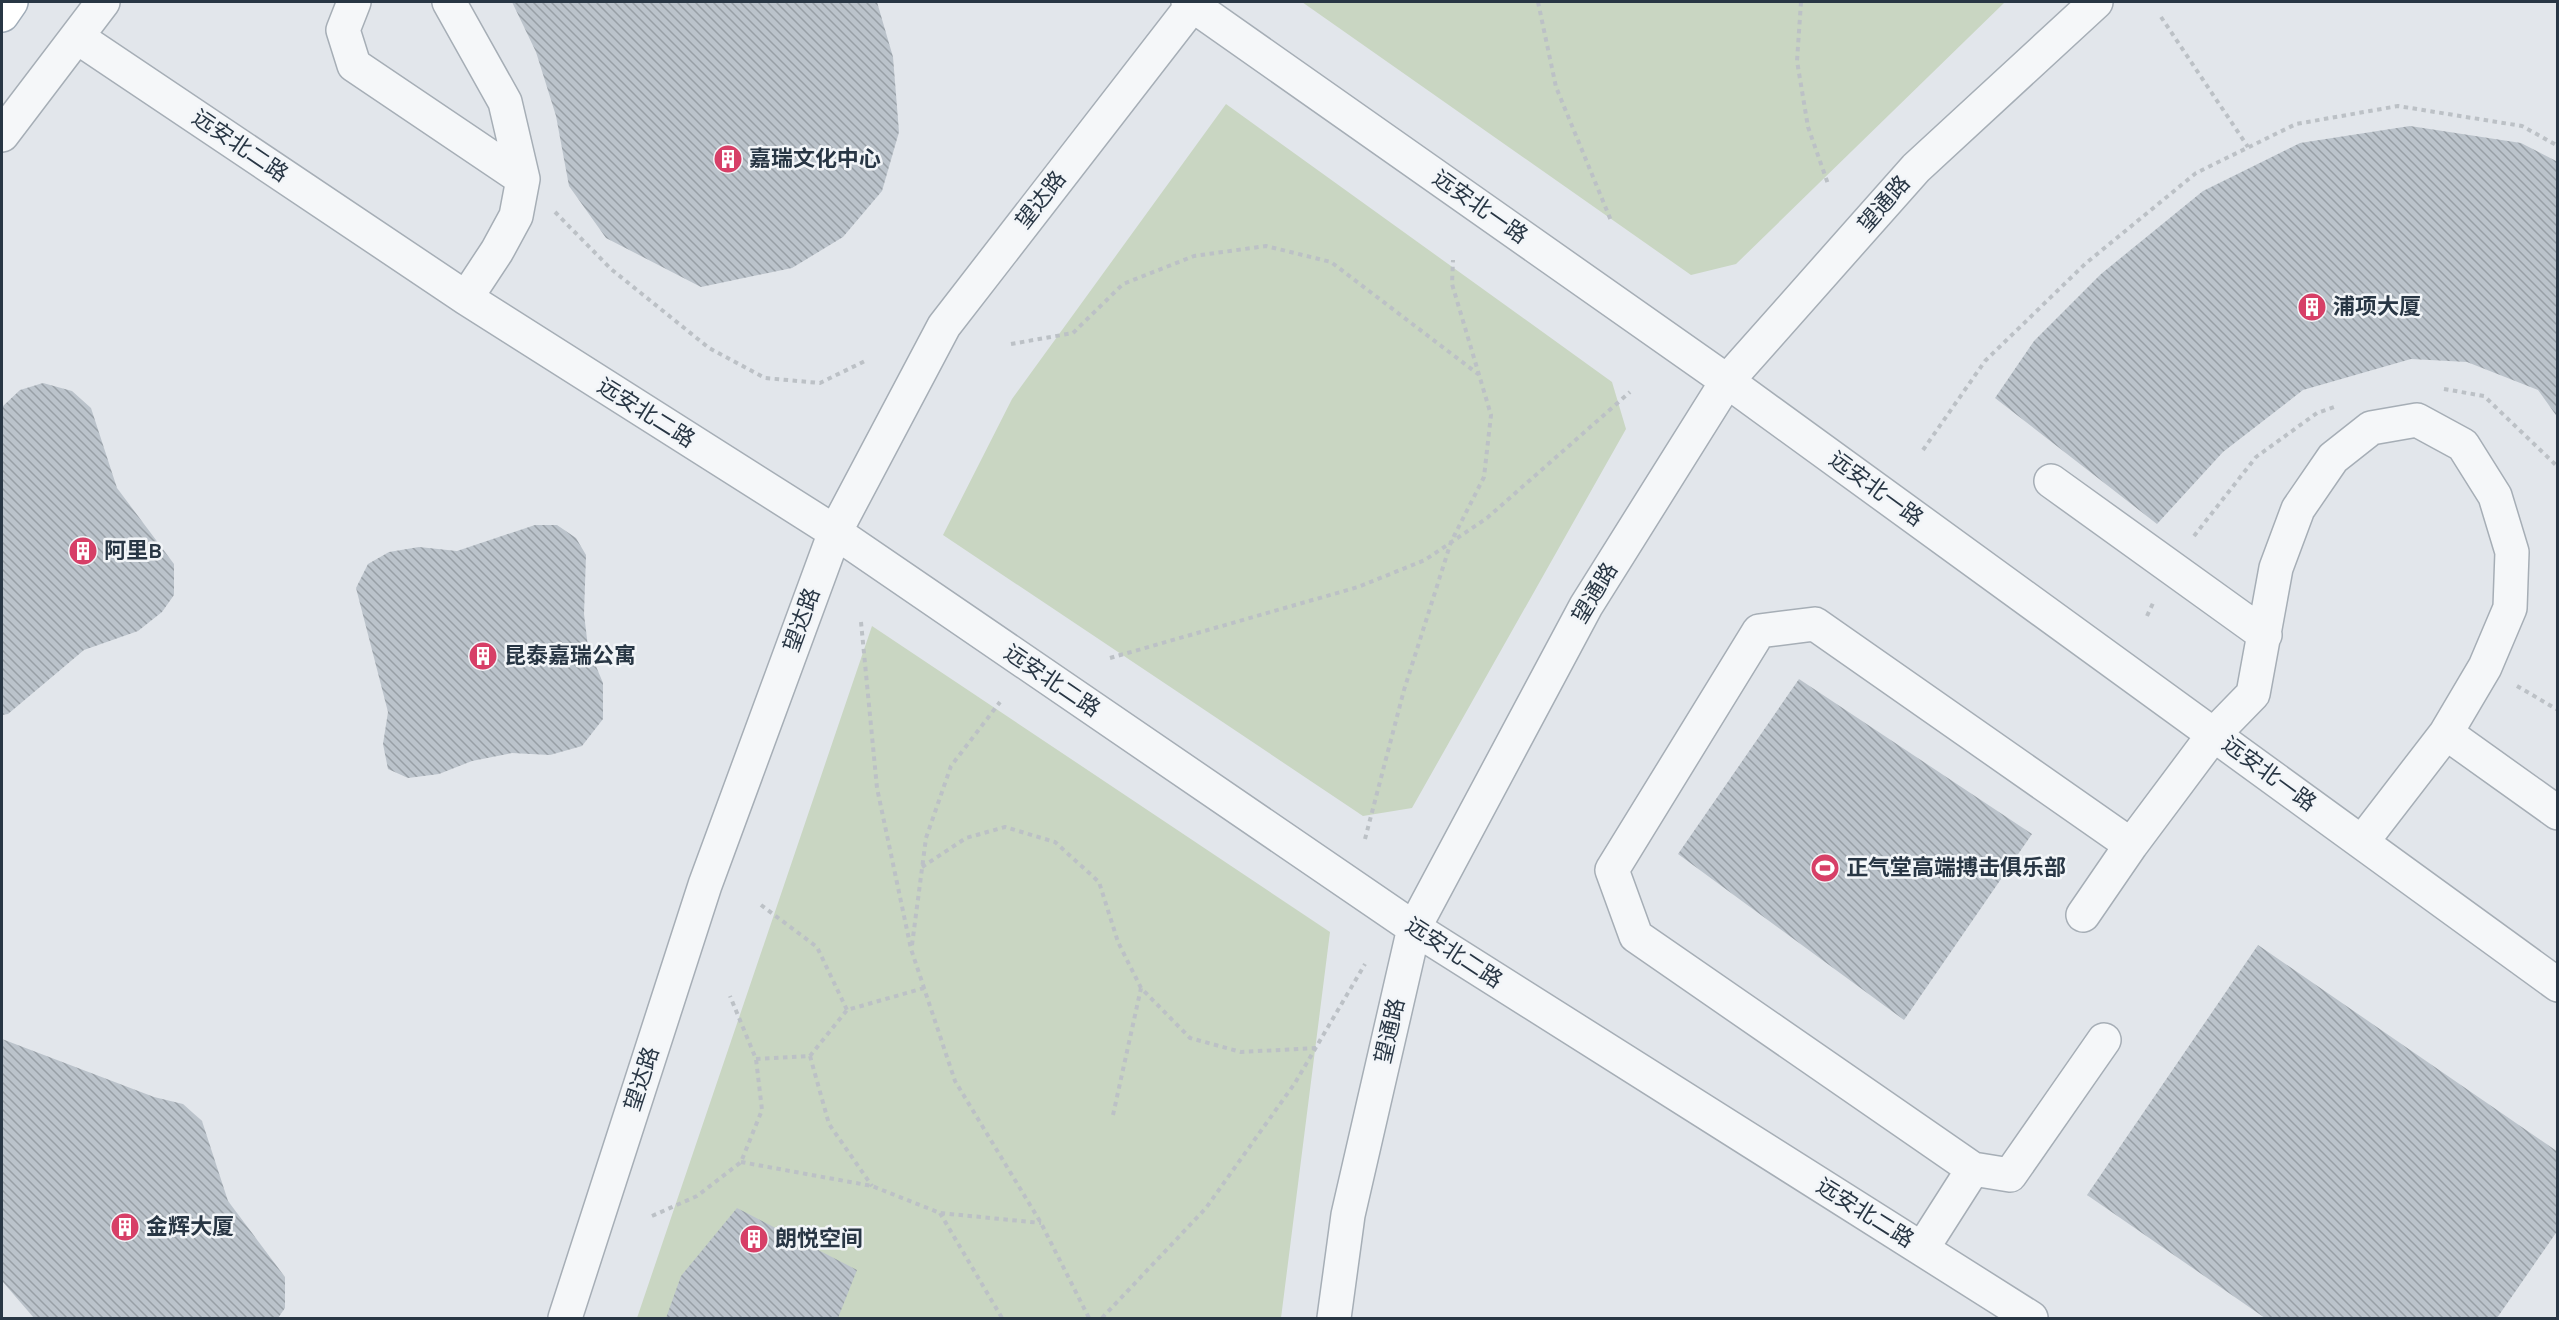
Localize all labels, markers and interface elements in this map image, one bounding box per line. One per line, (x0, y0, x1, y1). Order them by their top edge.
street label: 远安北二路 (187, 104, 293, 188)
building icon: 嘉瑞文化中心 (712, 143, 744, 175)
place label: 嘉瑞文化中心 (749, 146, 881, 172)
street label: 远安北一路 (1427, 165, 1533, 249)
street label: 望达路 (1010, 166, 1072, 234)
street label: 望通路 (1853, 171, 1915, 237)
building icon: 浦项大厦 (2296, 291, 2328, 323)
place label: 浦项大厦 (2333, 294, 2421, 320)
street label: 远安北二路 (592, 373, 700, 453)
street label: 远安北一路 (1824, 446, 1928, 532)
building icon: 阿里B (67, 535, 99, 567)
place label: 阿里B (104, 538, 162, 564)
street label: 望通路 (1567, 558, 1623, 628)
street label: 望达路 (778, 585, 826, 655)
street label: 远安北二路 (999, 639, 1105, 723)
building icon: 昆泰嘉瑞公寓 (467, 640, 499, 672)
place label: 昆泰嘉瑞公寓 (504, 643, 636, 669)
street label: 远安北一路 (2217, 731, 2321, 817)
sports icon: 正气堂高端搏击俱乐部 (1809, 852, 1841, 884)
place label: 正气堂高端搏击俱乐部 (1846, 855, 2066, 881)
street label: 远安北二路 (1401, 912, 1507, 994)
street label: 望通路 (1370, 996, 1410, 1066)
street label: 望达路 (619, 1044, 665, 1114)
street label: 远安北二路 (1811, 1173, 1919, 1253)
building icon: 金辉大厦 (109, 1211, 141, 1243)
place label: 金辉大厦 (146, 1214, 234, 1240)
building icon: 朗悦空间 (738, 1223, 770, 1255)
place label: 朗悦空间 (775, 1226, 863, 1252)

